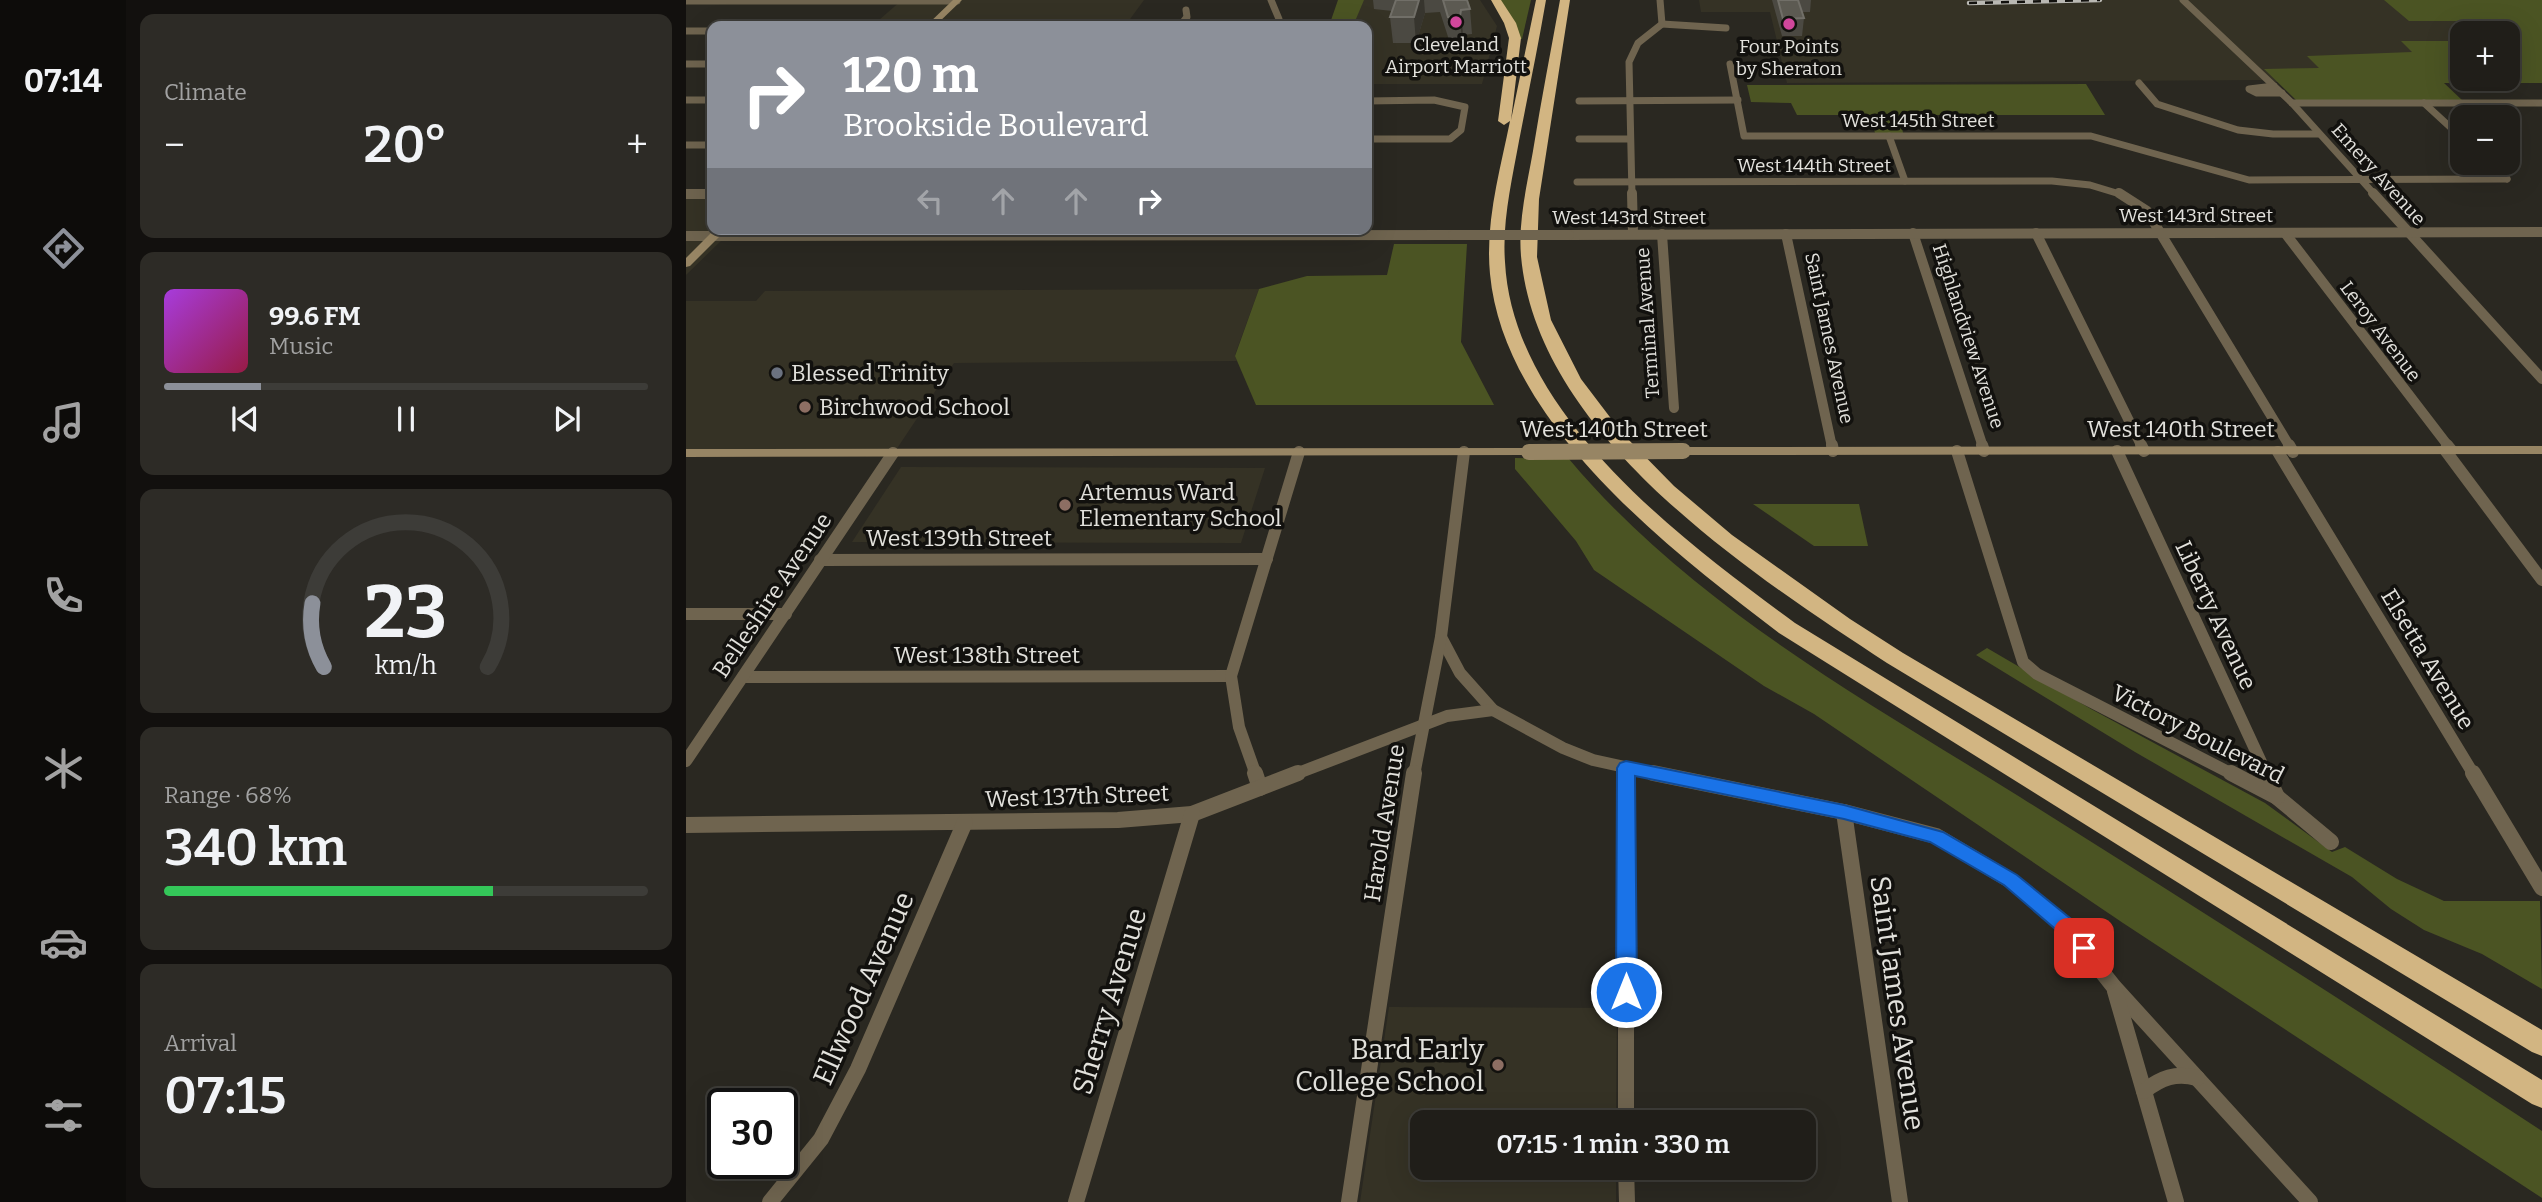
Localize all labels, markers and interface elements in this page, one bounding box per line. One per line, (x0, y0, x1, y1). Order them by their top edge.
marker: Cleveland Airport Marriott (1448, 14, 1464, 30)
marker: Four Points by Sheraton (1781, 16, 1797, 32)
map controls (2450, 21, 2520, 175)
button: + (2450, 21, 2520, 91)
place label: Cleveland Airport Marriott (1385, 33, 1527, 78)
place label: Four Points by Sheraton (1736, 35, 1842, 80)
text: 120 m (843, 46, 978, 105)
icon: right (728, 49, 819, 140)
text: 07:14 (24, 62, 102, 100)
text: Climate (164, 78, 247, 106)
button: − (2450, 105, 2520, 175)
text: Brookside Boulevard (843, 106, 1149, 144)
street label: West 145th Street (1841, 109, 1995, 132)
text: 20° (363, 113, 448, 176)
street label: Emery Avenue (2327, 119, 2430, 230)
text: − (164, 122, 185, 168)
text: + (626, 122, 648, 168)
street label: West 144th Street (1737, 154, 1891, 177)
icon: left (911, 182, 949, 220)
icon: ahead (984, 182, 1022, 220)
icon: ahead (1057, 182, 1095, 220)
icon: right (1130, 182, 1168, 220)
street label: West 143rd Street (2119, 204, 2273, 227)
street label: West 143rd Street (1552, 206, 1706, 229)
icon: directions (39, 224, 88, 273)
street label: Highlandview Avenue (1928, 241, 2009, 431)
street label: Terminal Avenue (1631, 247, 1664, 399)
street label: Saint James Avenue (1800, 251, 1859, 426)
street label: Leroy Avenue (2335, 277, 2426, 386)
text: 99.6 FM (269, 301, 361, 332)
text: Music (269, 332, 333, 360)
place label: Blessed Trinity (791, 359, 950, 387)
marker: Blessed Trinity (769, 365, 785, 381)
place label: Birchwood School (819, 393, 1010, 421)
icon: music (39, 398, 88, 447)
marker: Birchwood School (797, 399, 813, 415)
icon: previous (226, 400, 264, 438)
icon: pause (387, 400, 425, 438)
icon: next (548, 400, 586, 438)
street label: West 140th Street (1520, 415, 1708, 443)
street label: West 140th Street (2087, 415, 2275, 443)
place label: Artemus Ward Elementary School (1079, 478, 1282, 532)
marker: Artemus Ward Elementary School (1057, 497, 1073, 513)
street label: Belleshire Avenue (706, 507, 838, 683)
street label: West 139th Street (866, 524, 1052, 552)
street label: Liberty Avenue (2169, 536, 2263, 694)
text: 23 (365, 569, 447, 656)
icon: phone (39, 571, 88, 620)
street label: Elsetta Avenue (2375, 584, 2481, 734)
street label: West 138th Street (894, 641, 1080, 669)
text: km/h (375, 651, 437, 681)
street label: Victory Boulevard (2107, 678, 2289, 790)
street label: Harold Avenue (1358, 742, 1410, 904)
icon: climate (39, 744, 88, 793)
street label: West 137th Street (984, 779, 1170, 813)
text: Range · 68% (164, 781, 292, 809)
text: 340 km (164, 816, 347, 879)
street label: Saint James Avenue (1863, 874, 1932, 1132)
street label: Ellwood Avenue (806, 887, 921, 1090)
street label: Sherry Avenue (1065, 904, 1153, 1098)
icon: car (39, 918, 88, 967)
pin (2054, 918, 2114, 978)
icon: arrive (2065, 929, 2103, 967)
position arrow (1589, 955, 1663, 1029)
text: Arrival (164, 1029, 237, 1057)
place label: Bard Early College School (1295, 1033, 1484, 1098)
marker: Bard Early College School (1490, 1057, 1506, 1073)
text: 07:15 (164, 1064, 286, 1127)
speed limit sign: 30 (707, 1088, 798, 1179)
icon: filters (39, 1091, 88, 1140)
text: 07:15 · 1 min · 330 m (1496, 1129, 1730, 1160)

